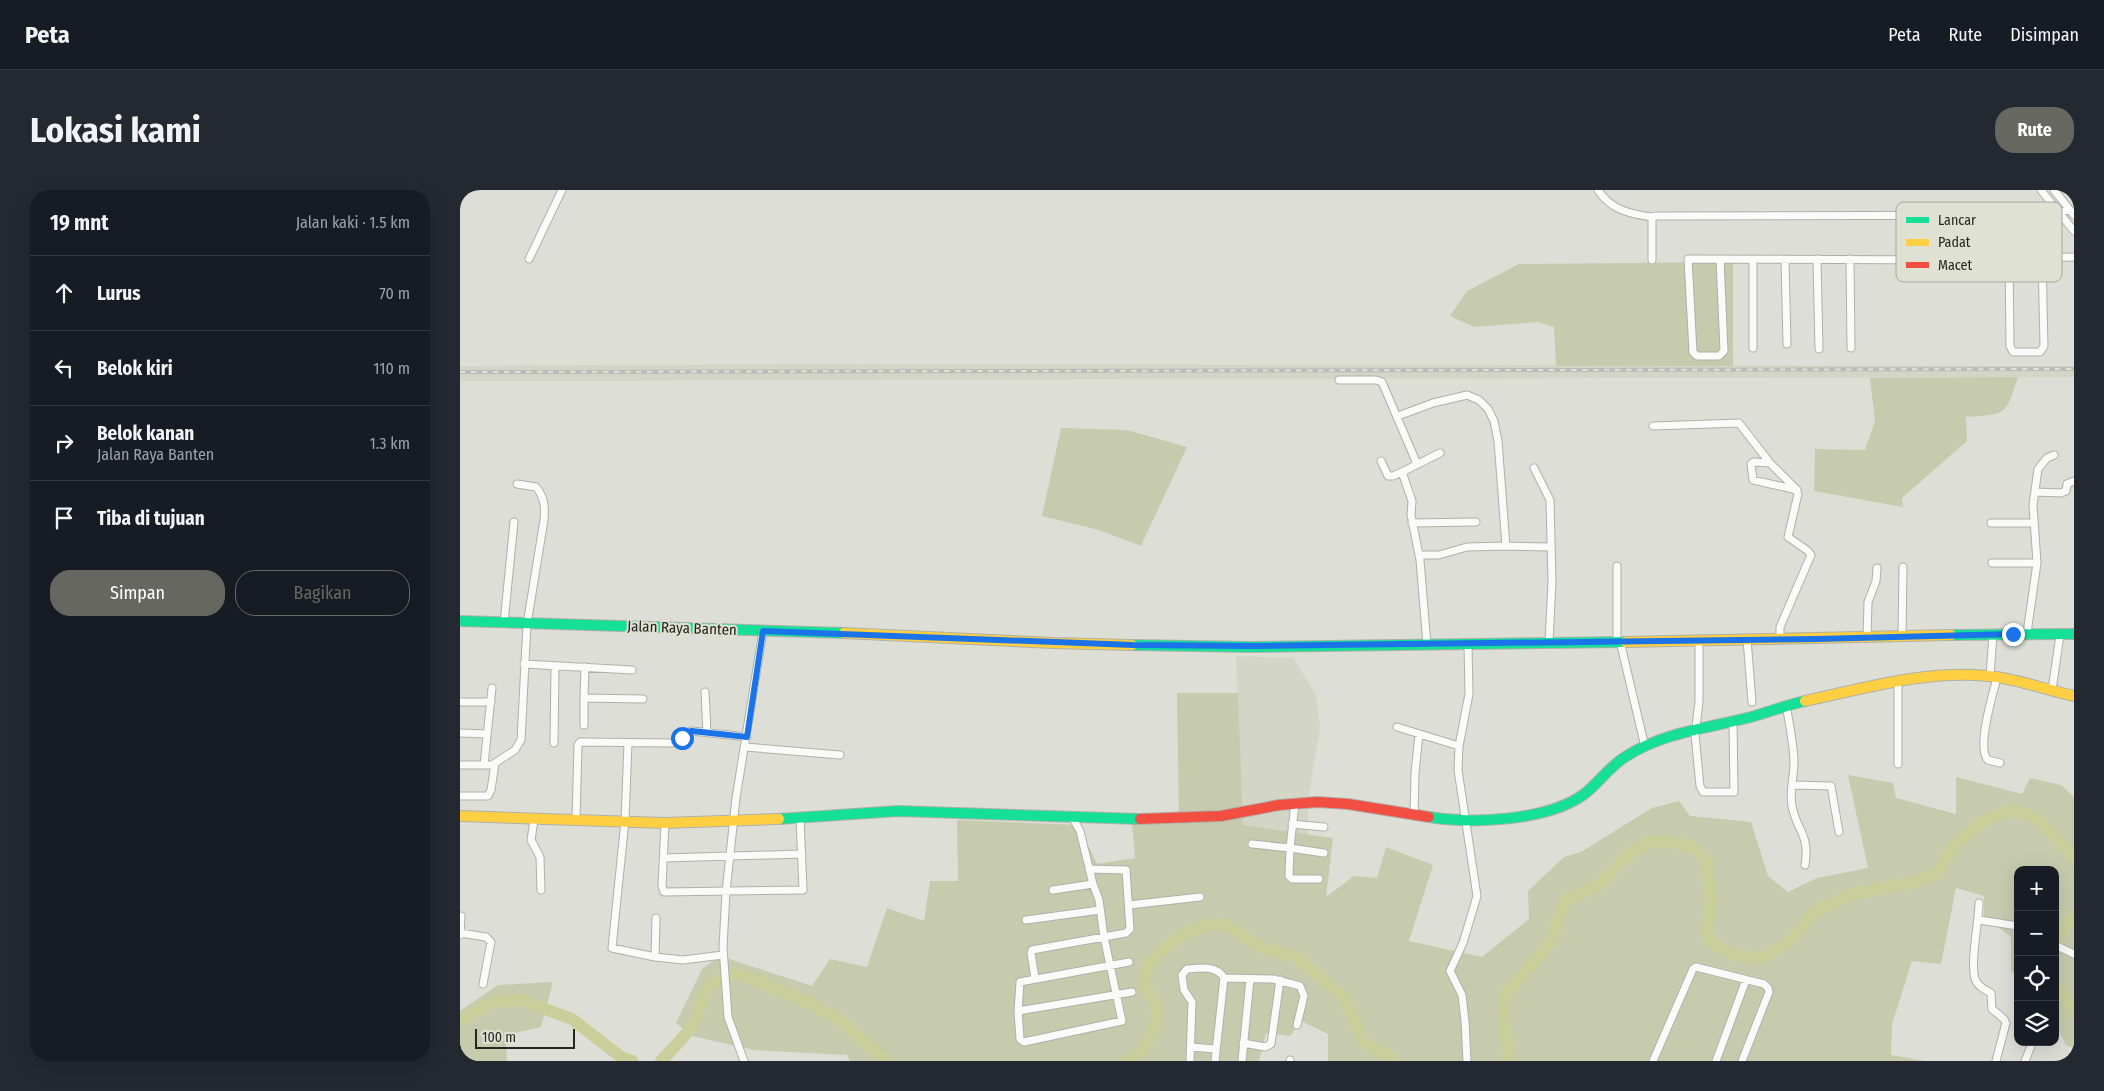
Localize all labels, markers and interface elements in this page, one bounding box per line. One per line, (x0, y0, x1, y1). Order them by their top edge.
text: Peta (25, 21, 70, 49)
text: Peta (1888, 24, 1920, 46)
text: Rute (1948, 24, 1982, 46)
text: Disimpan (2010, 24, 2079, 46)
button: Rute (1995, 107, 2074, 153)
text: Lokasi kami (30, 109, 201, 151)
legend (1896, 202, 2062, 282)
text: 19 mnt (50, 210, 109, 236)
text: Lancar (1938, 212, 1976, 229)
text: Jalan kaki · 1.5 km (296, 213, 410, 232)
text: Padat (1938, 234, 1971, 251)
text: Macet (1938, 257, 1972, 274)
icon: ahead (50, 279, 78, 307)
text: Lurus (97, 282, 141, 305)
text: 70 m (379, 284, 410, 303)
icon: left (50, 354, 78, 382)
text: Belok kiri (97, 357, 173, 380)
text: 110 m (373, 359, 410, 378)
text: Belok kanan (97, 422, 194, 445)
icon: right (50, 429, 78, 457)
text: 1.3 km (369, 434, 410, 453)
text: Jalan Raya Banten (97, 445, 214, 464)
icon: arrive (50, 504, 78, 532)
text: Tiba di tujuan (97, 507, 205, 530)
button: Simpan (50, 570, 225, 616)
button: Bagikan (235, 570, 410, 616)
street label: Jalan Raya Banten (627, 617, 737, 639)
route end (2002, 623, 2025, 646)
route start (671, 727, 694, 750)
map controls (2014, 866, 2059, 1046)
button: + (2014, 866, 2059, 911)
button: − (2014, 911, 2059, 956)
button: locate (2014, 956, 2059, 1001)
button: layers (2014, 1001, 2059, 1046)
scale bar (475, 1026, 575, 1049)
text: 100 m (482, 1029, 516, 1046)

